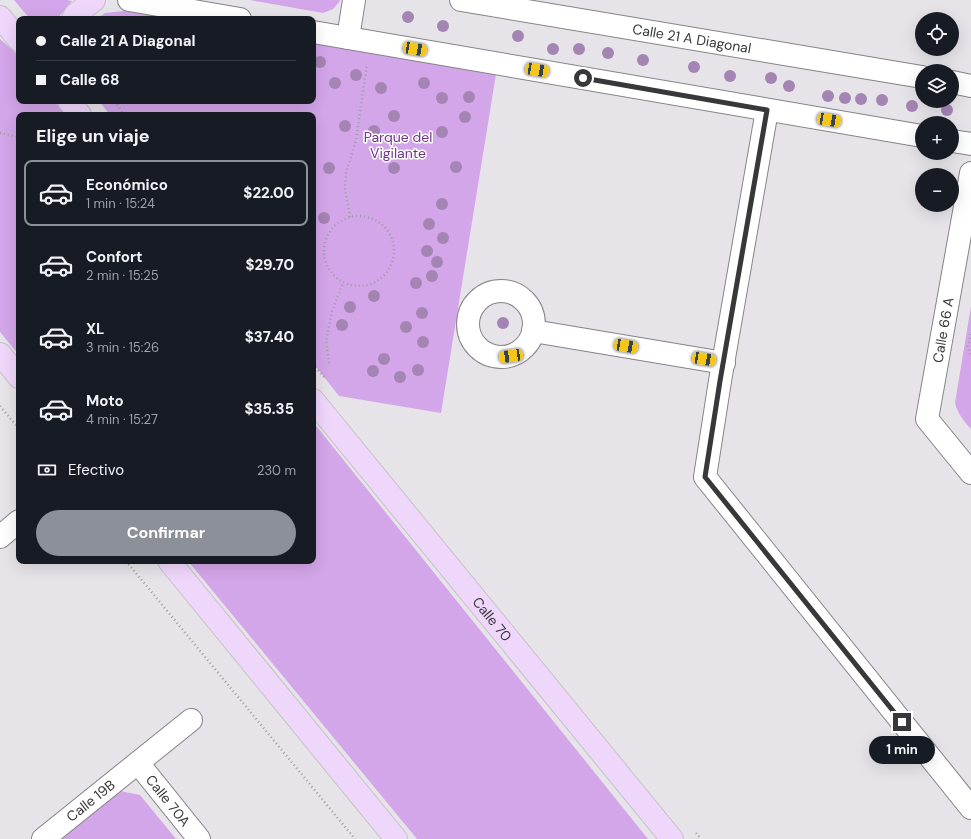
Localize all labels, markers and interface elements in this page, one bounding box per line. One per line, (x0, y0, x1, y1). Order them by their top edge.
map controls (915, 12, 959, 212)
button: locate (915, 12, 959, 56)
street label: Calle 21 A Diagonal (631, 20, 753, 57)
text: Calle 21 A Diagonal (60, 31, 196, 51)
car (402, 41, 428, 57)
car (524, 62, 550, 78)
button: layers (915, 64, 959, 108)
route start (574, 69, 592, 87)
text: Calle 68 (60, 70, 119, 90)
car (816, 112, 842, 128)
button: + (915, 116, 959, 160)
text: Elige un viaje (36, 124, 150, 148)
park label: Parque del Vigilante (364, 128, 432, 162)
button: − (915, 168, 959, 212)
icon: car (38, 175, 74, 211)
text: Económico (86, 175, 168, 195)
text: $22.00 (243, 183, 294, 203)
text: 1 min · 15:24 (86, 195, 155, 212)
icon: car (38, 247, 74, 283)
text: Confort (86, 247, 143, 267)
text: $29.70 (245, 255, 294, 275)
text: 2 min · 15:25 (86, 267, 159, 284)
street label: Calle 66 A (928, 296, 958, 364)
icon: car (38, 319, 74, 355)
text: XL (86, 319, 104, 339)
text: $37.40 (245, 327, 294, 347)
car (613, 338, 639, 354)
text: 3 min · 15:26 (86, 339, 159, 356)
car (498, 348, 524, 364)
car (691, 351, 717, 367)
icon: car (38, 391, 74, 427)
text: Moto (86, 391, 124, 411)
text: $35.35 (244, 399, 294, 419)
text: 4 min · 15:27 (86, 411, 158, 428)
icon: cash (36, 459, 58, 481)
text: Efectivo (68, 460, 124, 480)
text: 230 m (257, 462, 296, 479)
button: Confirmar (36, 510, 296, 556)
street label: Calle 70 (469, 593, 516, 645)
route end (893, 713, 911, 731)
callout: 1 min (869, 736, 935, 764)
text: 1 min (886, 741, 918, 758)
street label: Calle 70A (142, 771, 194, 830)
street label: Calle 19B (63, 776, 118, 826)

